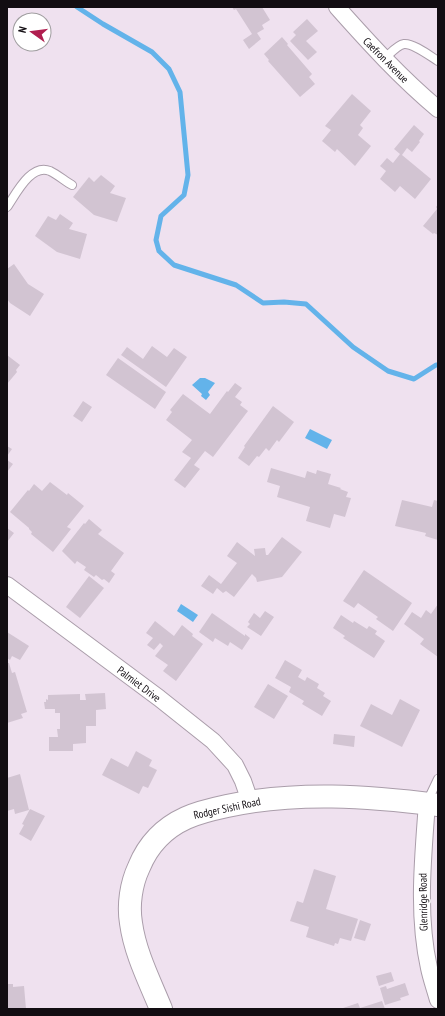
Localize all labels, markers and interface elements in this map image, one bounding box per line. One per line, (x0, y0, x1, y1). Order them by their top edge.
north arrow (12, 12, 52, 52)
text: N (15, 25, 30, 34)
street label: Caefron Avenue (360, 34, 412, 86)
street label: Palmiet Drive (114, 663, 164, 705)
street label: Rodger Sishi Road (192, 794, 262, 822)
street label: Glenridge Road (415, 873, 431, 931)

